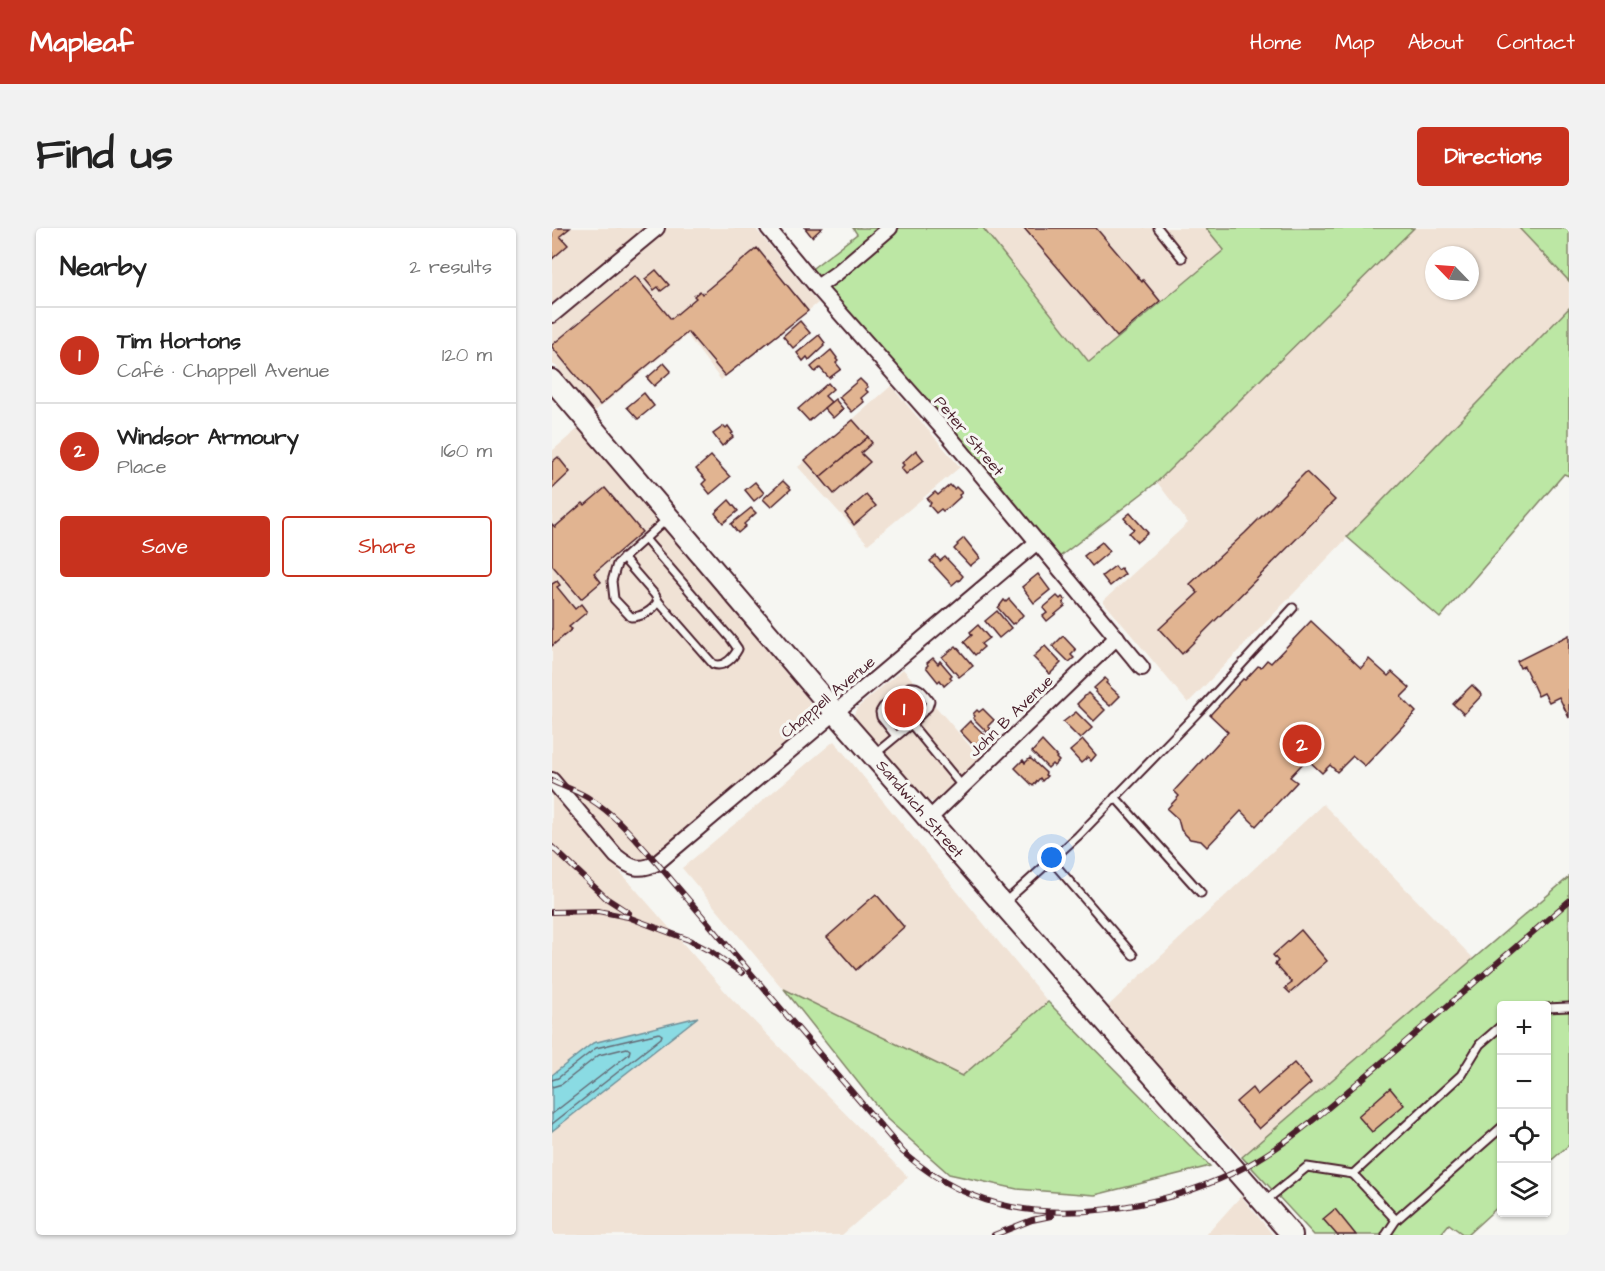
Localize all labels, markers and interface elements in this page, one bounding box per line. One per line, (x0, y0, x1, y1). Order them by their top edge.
text: Mapleaf (30, 23, 133, 62)
text: Home (1250, 28, 1302, 57)
text: Map (1335, 28, 1375, 57)
text: About (1408, 28, 1464, 57)
text: Contact (1497, 28, 1575, 57)
text: Find us (36, 127, 173, 185)
button: Directions (1417, 127, 1569, 186)
north arrow (1425, 246, 1479, 300)
text: Nearby (60, 249, 147, 285)
text: 2 results (409, 253, 492, 281)
text: Tim Hortons (117, 326, 241, 357)
text: 1 (78, 341, 81, 369)
text: 120 m (442, 341, 492, 369)
text: Café · Chappell Avenue (117, 357, 329, 385)
street label: Peter Street (929, 391, 1009, 481)
text: Windsor Armoury (117, 422, 299, 453)
text: 2 (74, 437, 85, 465)
text: 160 m (441, 437, 492, 465)
text: Place (117, 453, 167, 481)
button: Save (60, 516, 270, 577)
button: Share (282, 516, 492, 577)
street label: Chappell Avenue (776, 651, 880, 743)
street label: John B Avenue (964, 670, 1058, 762)
pin: 1 (884, 686, 924, 730)
pin: 2 (1282, 722, 1322, 766)
street label: Sandwich Street (871, 755, 969, 863)
your location (1037, 843, 1066, 872)
map controls (1497, 1001, 1551, 1217)
button: + (1497, 1001, 1551, 1055)
button: − (1497, 1055, 1551, 1109)
button: locate (1497, 1109, 1551, 1163)
button: layers (1497, 1163, 1551, 1217)

